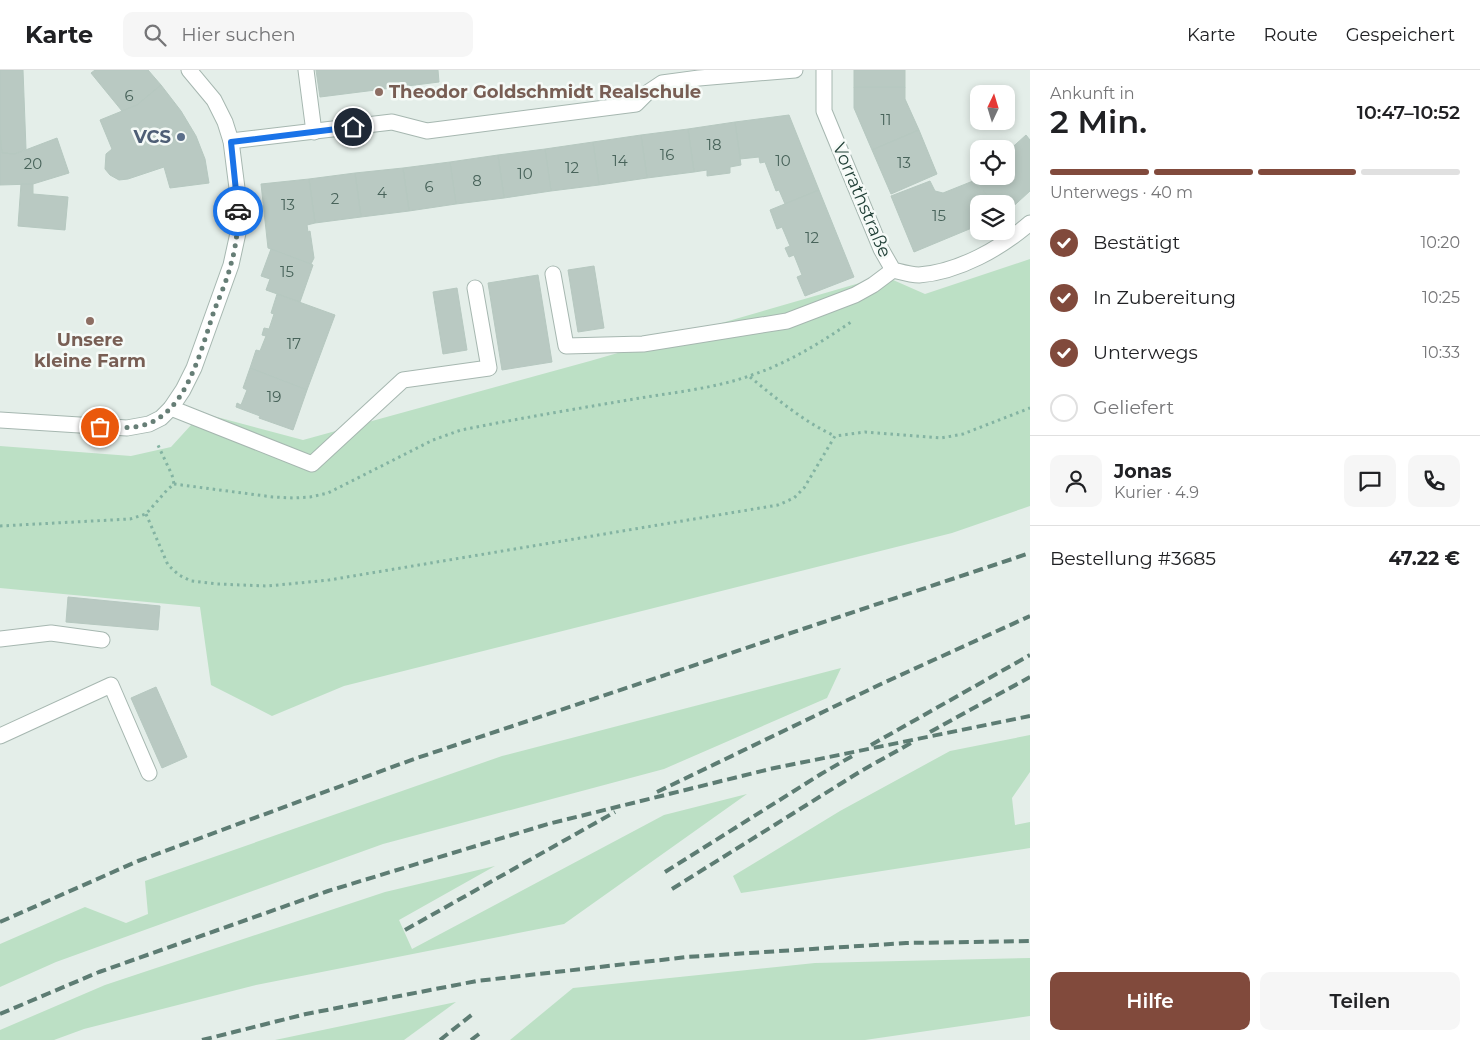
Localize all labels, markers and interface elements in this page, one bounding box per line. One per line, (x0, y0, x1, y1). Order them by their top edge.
search box (123, 12, 473, 57)
text: Karte (25, 20, 93, 49)
icon: search (141, 21, 169, 49)
text: Hier suchen (181, 23, 296, 46)
text: Karte (1187, 24, 1235, 46)
text: Route (1263, 24, 1318, 46)
text: Gespeichert (1346, 24, 1455, 46)
place label: Theodor Goldschmidt Realschule (389, 81, 701, 103)
text: Ankunft in (1050, 84, 1135, 103)
north arrow (970, 85, 1015, 130)
map controls (970, 85, 1015, 240)
house number: 6 (124, 86, 134, 105)
marker: Theodor Goldschmidt Realschule (373, 86, 385, 98)
text: 10:47–10:52 (1357, 101, 1460, 124)
text: 2 Min. (1050, 102, 1147, 141)
pin (332, 106, 374, 148)
house number: 11 (881, 110, 891, 129)
icon: home (339, 113, 367, 141)
place label: VCS (133, 126, 171, 148)
marker: VCS (175, 131, 187, 143)
house number: 18 (707, 135, 722, 154)
street label: Vorrathstraße (828, 139, 896, 261)
button: locate (970, 140, 1015, 185)
house number: 16 (660, 145, 674, 164)
house number: 14 (612, 151, 628, 170)
house number: 10 (775, 151, 791, 170)
house number: 13 (897, 153, 911, 172)
house number: 20 (24, 154, 42, 173)
house number: 12 (565, 158, 579, 177)
house number: 10 (517, 164, 533, 183)
house number: 8 (472, 171, 482, 190)
house number: 6 (424, 177, 434, 196)
house number: 4 (377, 183, 387, 202)
text: Unterwegs · 40 m (1050, 183, 1193, 202)
courier (213, 186, 263, 236)
house number: 2 (331, 189, 339, 208)
house number: 13 (281, 195, 295, 214)
button: layers (970, 195, 1015, 240)
icon: car (224, 197, 252, 225)
house number: 15 (932, 206, 946, 225)
house number: 12 (805, 228, 819, 247)
icon: check (1050, 229, 1078, 257)
text: Bestätigt (1093, 231, 1180, 254)
text: 10:20 (1421, 233, 1460, 252)
house number: 15 (280, 262, 294, 281)
icon: check (1050, 284, 1078, 312)
text: In Zubereitung (1093, 286, 1236, 309)
text: 10:25 (1422, 288, 1460, 307)
marker: Unsere kleine Farm (84, 315, 96, 327)
place label: Unsere kleine Farm (34, 329, 146, 372)
house number: 17 (287, 334, 301, 353)
icon: check (1050, 339, 1078, 367)
text: Unterwegs (1093, 341, 1198, 364)
text: 10:33 (1422, 343, 1460, 362)
house number: 19 (267, 387, 281, 406)
text: Geliefert (1093, 396, 1174, 419)
pin (79, 406, 121, 448)
icon: bag (86, 413, 114, 441)
button: person (1050, 455, 1102, 507)
button: chat (1344, 455, 1396, 507)
button: phone (1408, 455, 1460, 507)
text: Jonas (1114, 460, 1172, 483)
text: Kurier · 4.9 (1114, 483, 1199, 502)
text: Bestellung #3685 (1050, 547, 1216, 570)
text: 47.22 € (1388, 547, 1460, 570)
button: Hilfe (1050, 972, 1250, 1030)
button: Teilen (1260, 972, 1460, 1030)

